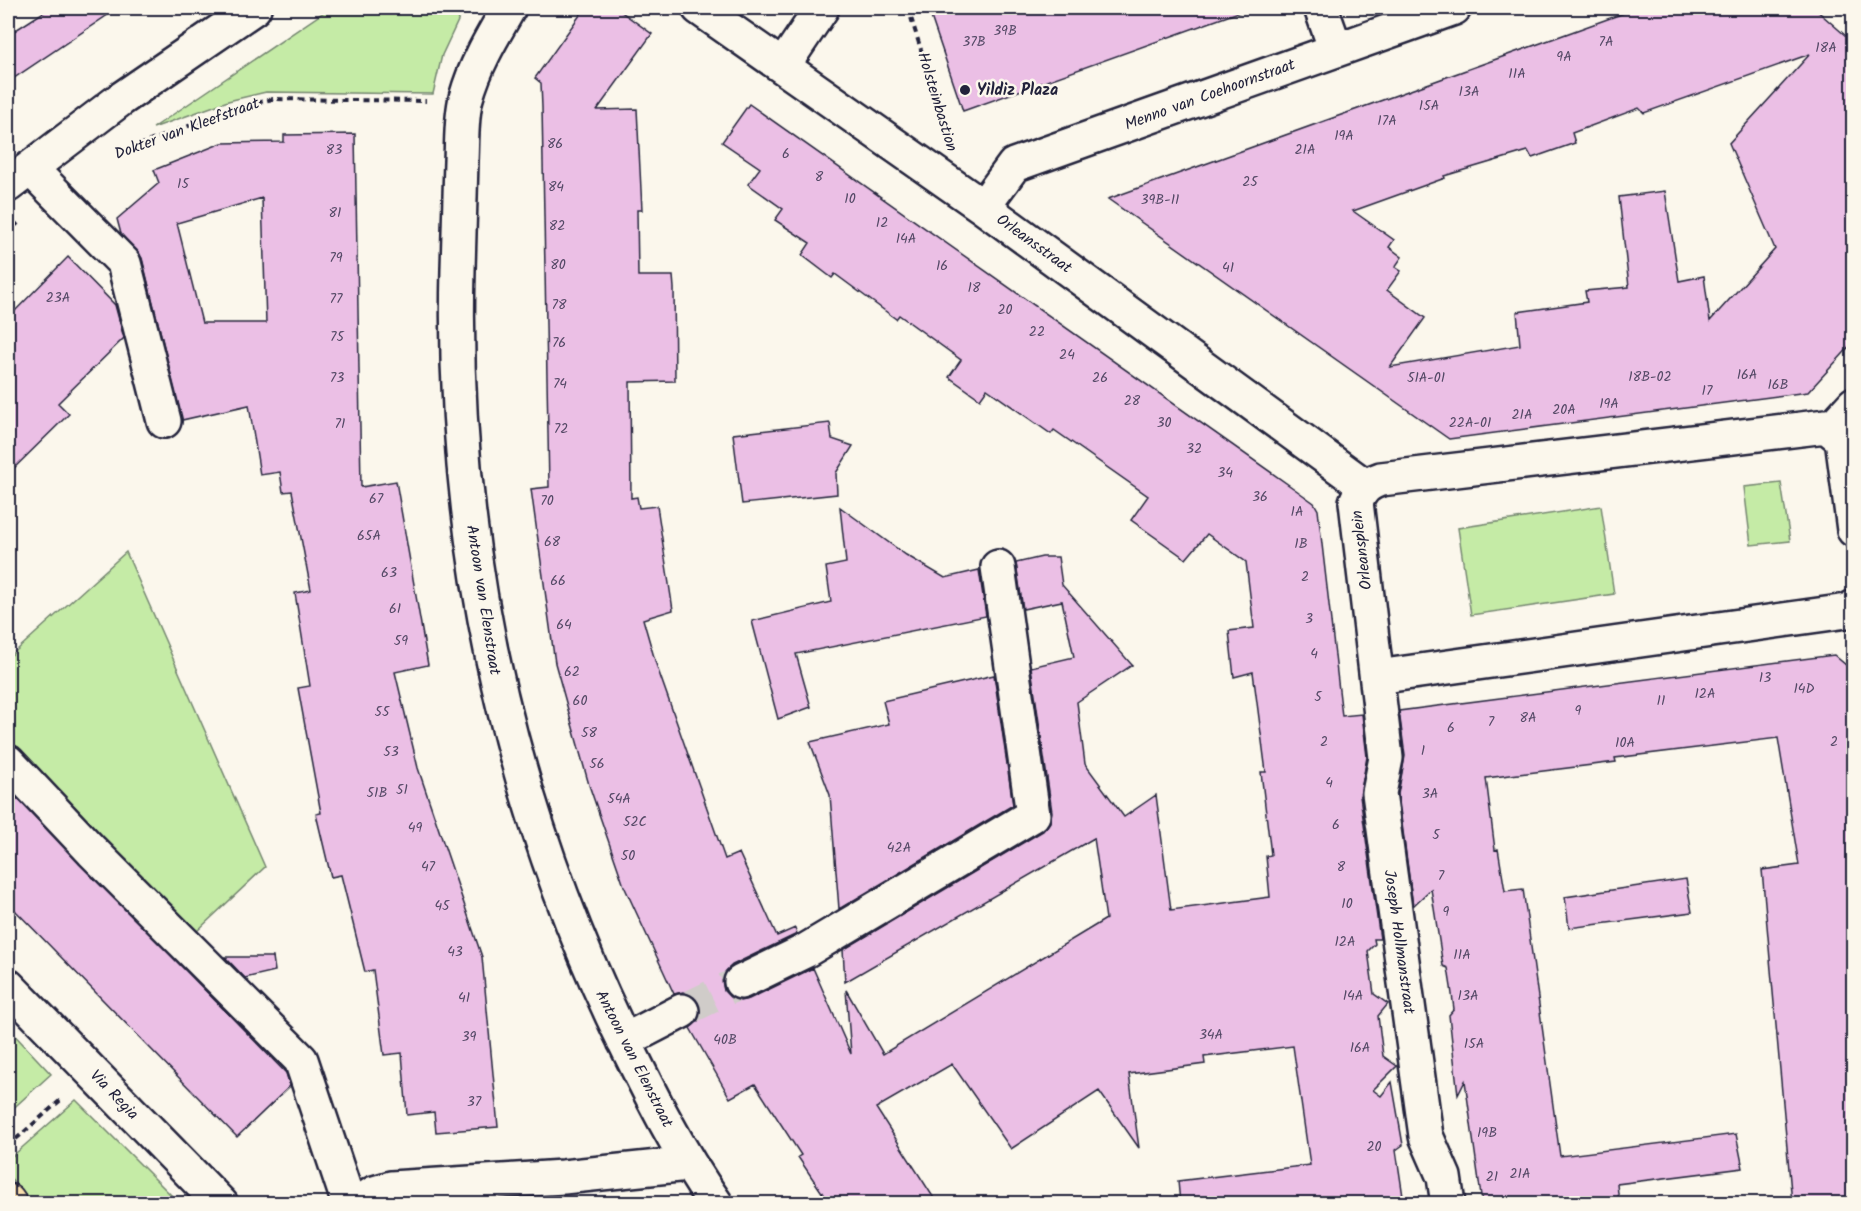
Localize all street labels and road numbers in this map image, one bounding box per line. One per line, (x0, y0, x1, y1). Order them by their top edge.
street label: Holsteinbastion (910, 49, 964, 155)
street label: Menno van Coehoornstraat (1121, 52, 1300, 138)
street label: Dokter van Kleefstraat (111, 91, 264, 167)
street label: Orleansstraat (991, 208, 1078, 281)
street label: Orleansplein (1345, 509, 1379, 591)
street label: Antoon van Elenstraat (459, 523, 507, 678)
street label: Joseph Hollmanstraat (1376, 868, 1422, 1017)
street label: Antoon van Elenstraat (588, 986, 680, 1133)
street label: Via Regia (84, 1064, 144, 1126)

